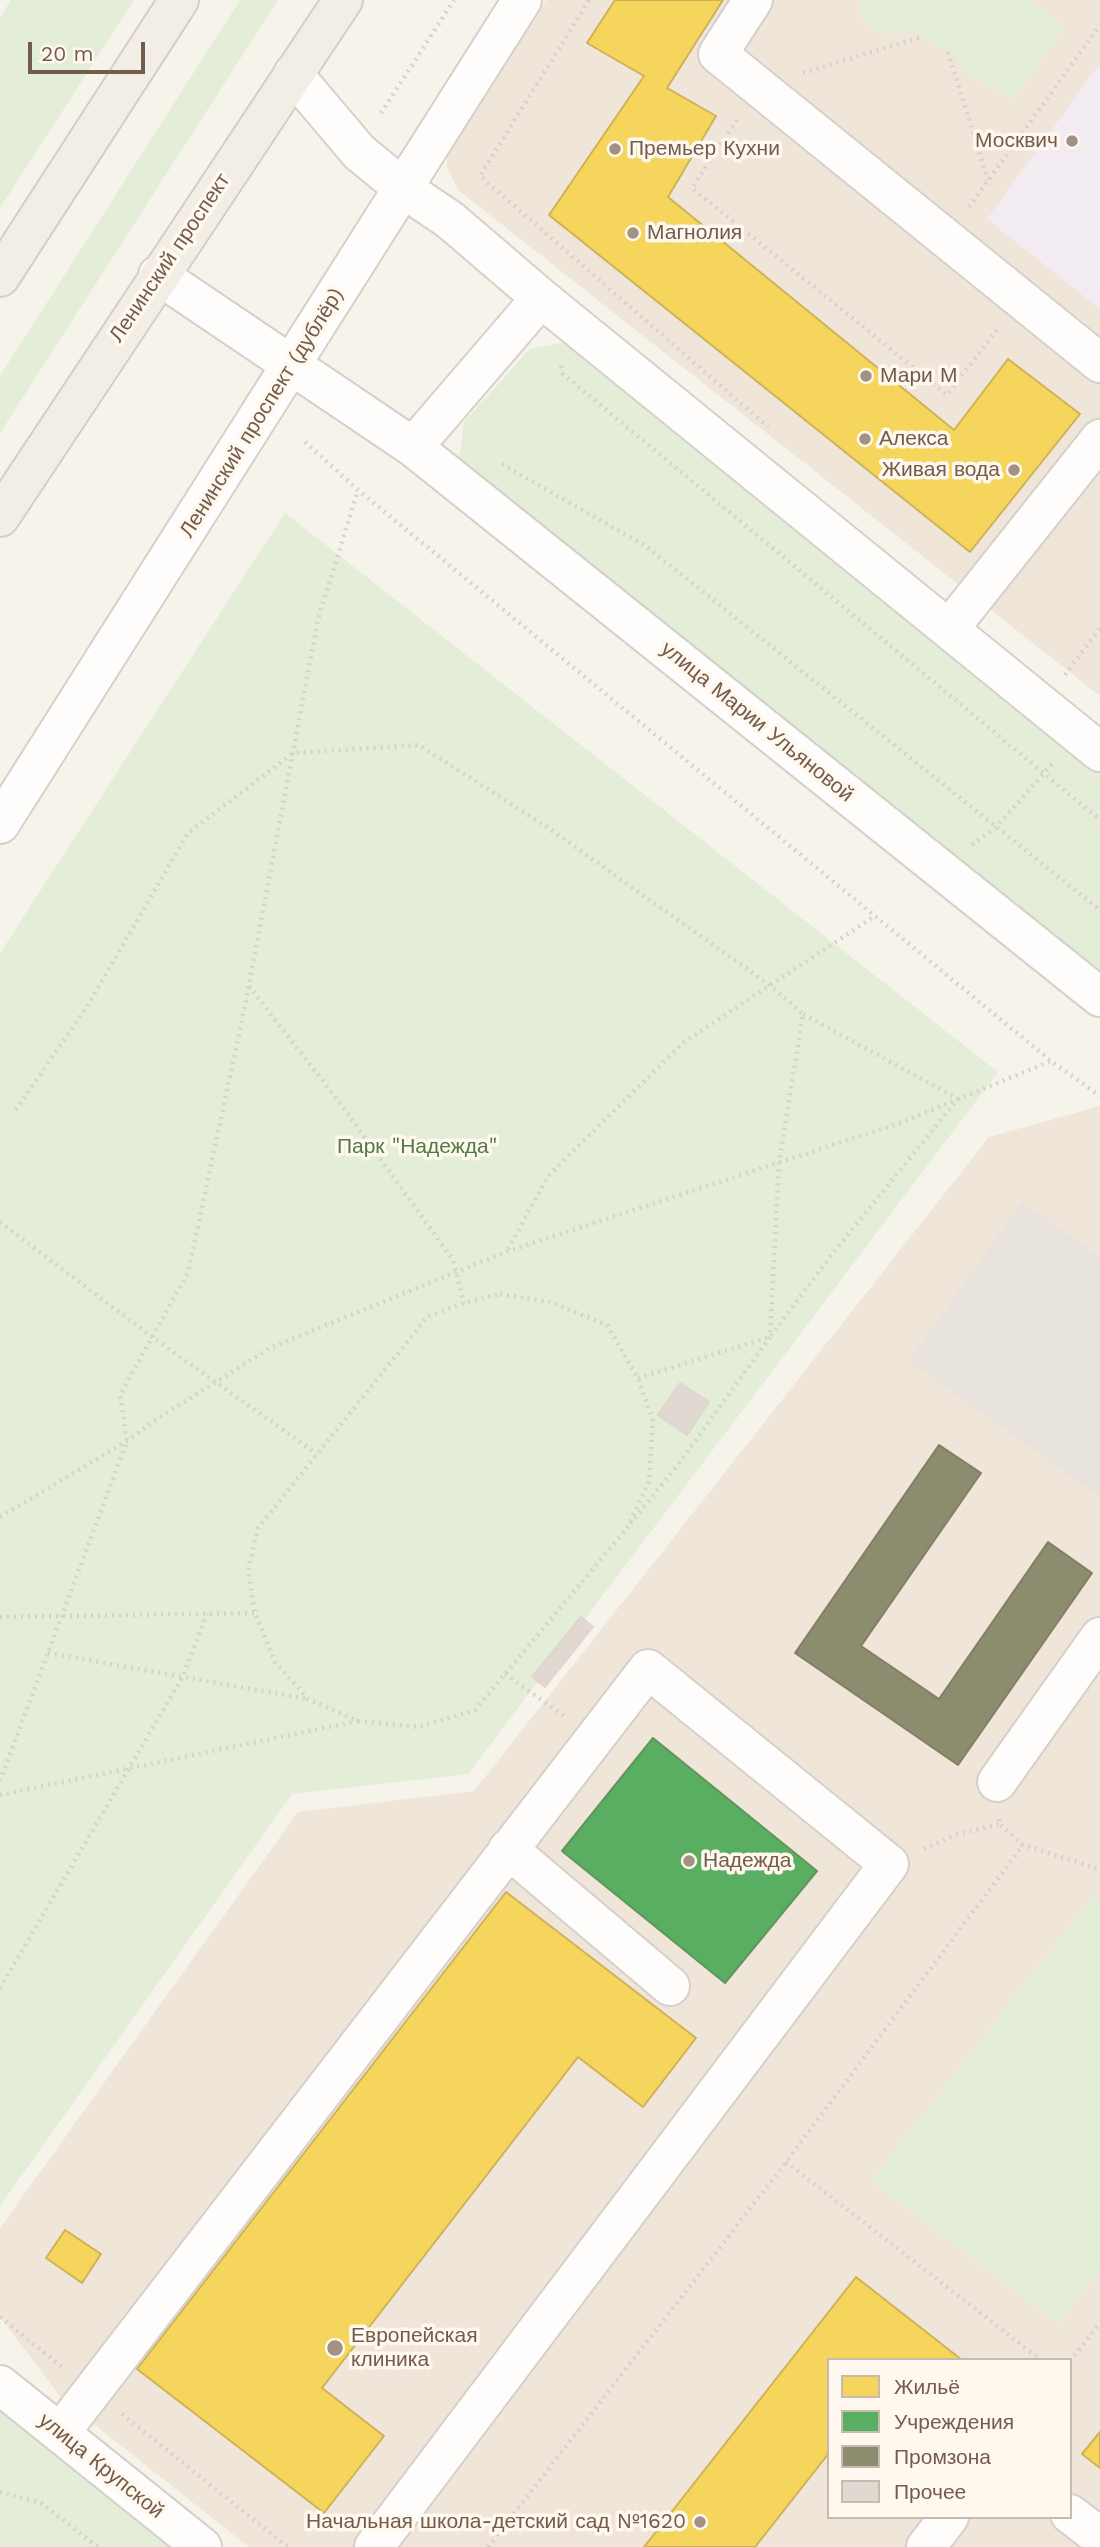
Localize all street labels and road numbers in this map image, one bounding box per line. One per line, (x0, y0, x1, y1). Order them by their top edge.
street label: Ленинский проспект (104, 169, 236, 347)
street label: Ленинский проспект (дублёр) (175, 284, 349, 542)
street label: улица Марии Ульяновой (656, 636, 858, 808)
street label: улица Крупской (33, 2408, 169, 2524)

